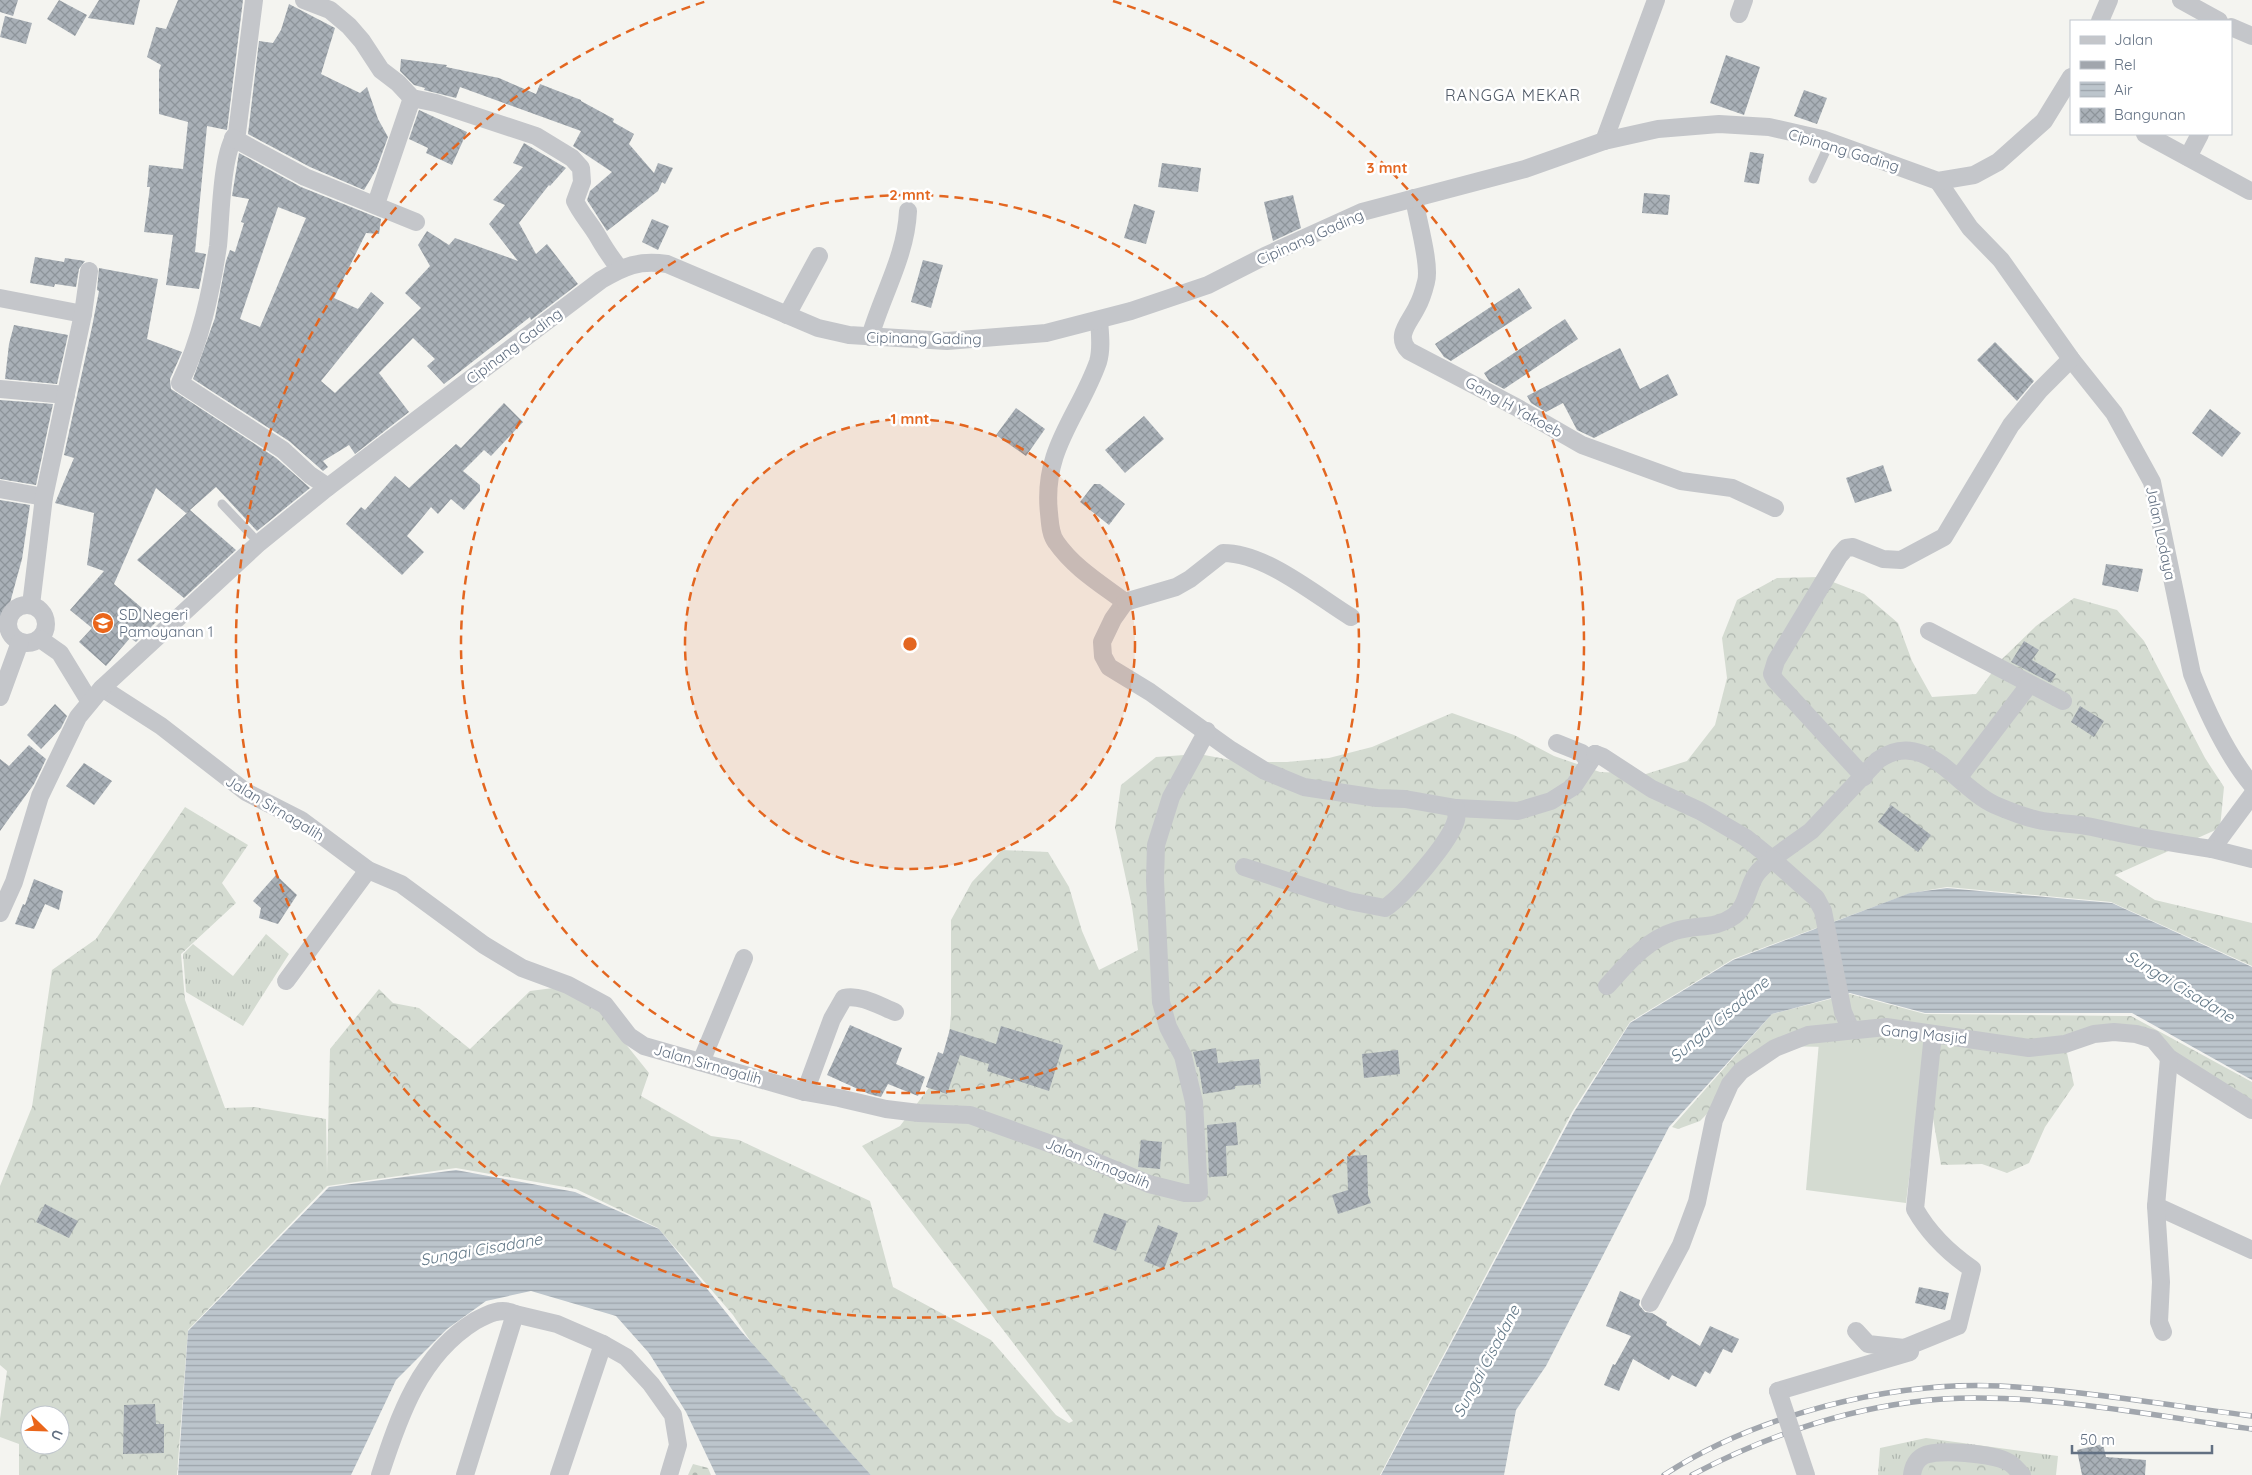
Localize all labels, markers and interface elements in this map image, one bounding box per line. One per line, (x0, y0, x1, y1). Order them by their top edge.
legend (2070, 20, 2232, 135)
text: Jalan (2114, 30, 2153, 49)
text: Rel (2114, 55, 2136, 74)
text: Air (2114, 80, 2133, 99)
district label: RANGGA MEKAR (1445, 85, 1581, 105)
text: Bangunan (2114, 105, 2186, 124)
street label: Cipinang Gading (1786, 124, 1902, 176)
text: 3 mnt (1366, 158, 1408, 177)
text: 2 mnt (889, 185, 931, 204)
street label: Cipinang Gading (1253, 205, 1367, 269)
street label: Cipinang Gading (462, 304, 566, 388)
street label: Cipinang Gading (866, 327, 982, 349)
street label: Gang H Yakoeb (1462, 372, 1566, 442)
text: 1 mnt (891, 409, 929, 428)
street label: Jalan Lodaya (2142, 484, 2180, 582)
place label: SD Negeri Pamoyanan 1 (119, 605, 213, 641)
school or university icon: SD Negeri Pamoyanan 1 (91, 611, 115, 635)
centre of rings (901, 635, 919, 653)
street label: Jalan Sirnagalih (222, 771, 328, 845)
water label: Sungai Cisadane (2122, 946, 2239, 1027)
water label: Sungai Cisadane (1665, 971, 1774, 1066)
street label: Gang Masjid (1880, 1020, 1968, 1048)
street label: Jalan Sirnagalih (652, 1039, 764, 1089)
street label: Jalan Sirnagalih (1043, 1133, 1153, 1193)
water label: Sungai Cisadane (418, 1228, 545, 1270)
water label: Sungai Cisadane (1448, 1301, 1524, 1420)
north arrow (20, 1405, 70, 1455)
scale bar (2072, 1422, 2212, 1454)
text: U (47, 1427, 67, 1443)
text: 50 m (2080, 1430, 2115, 1449)

